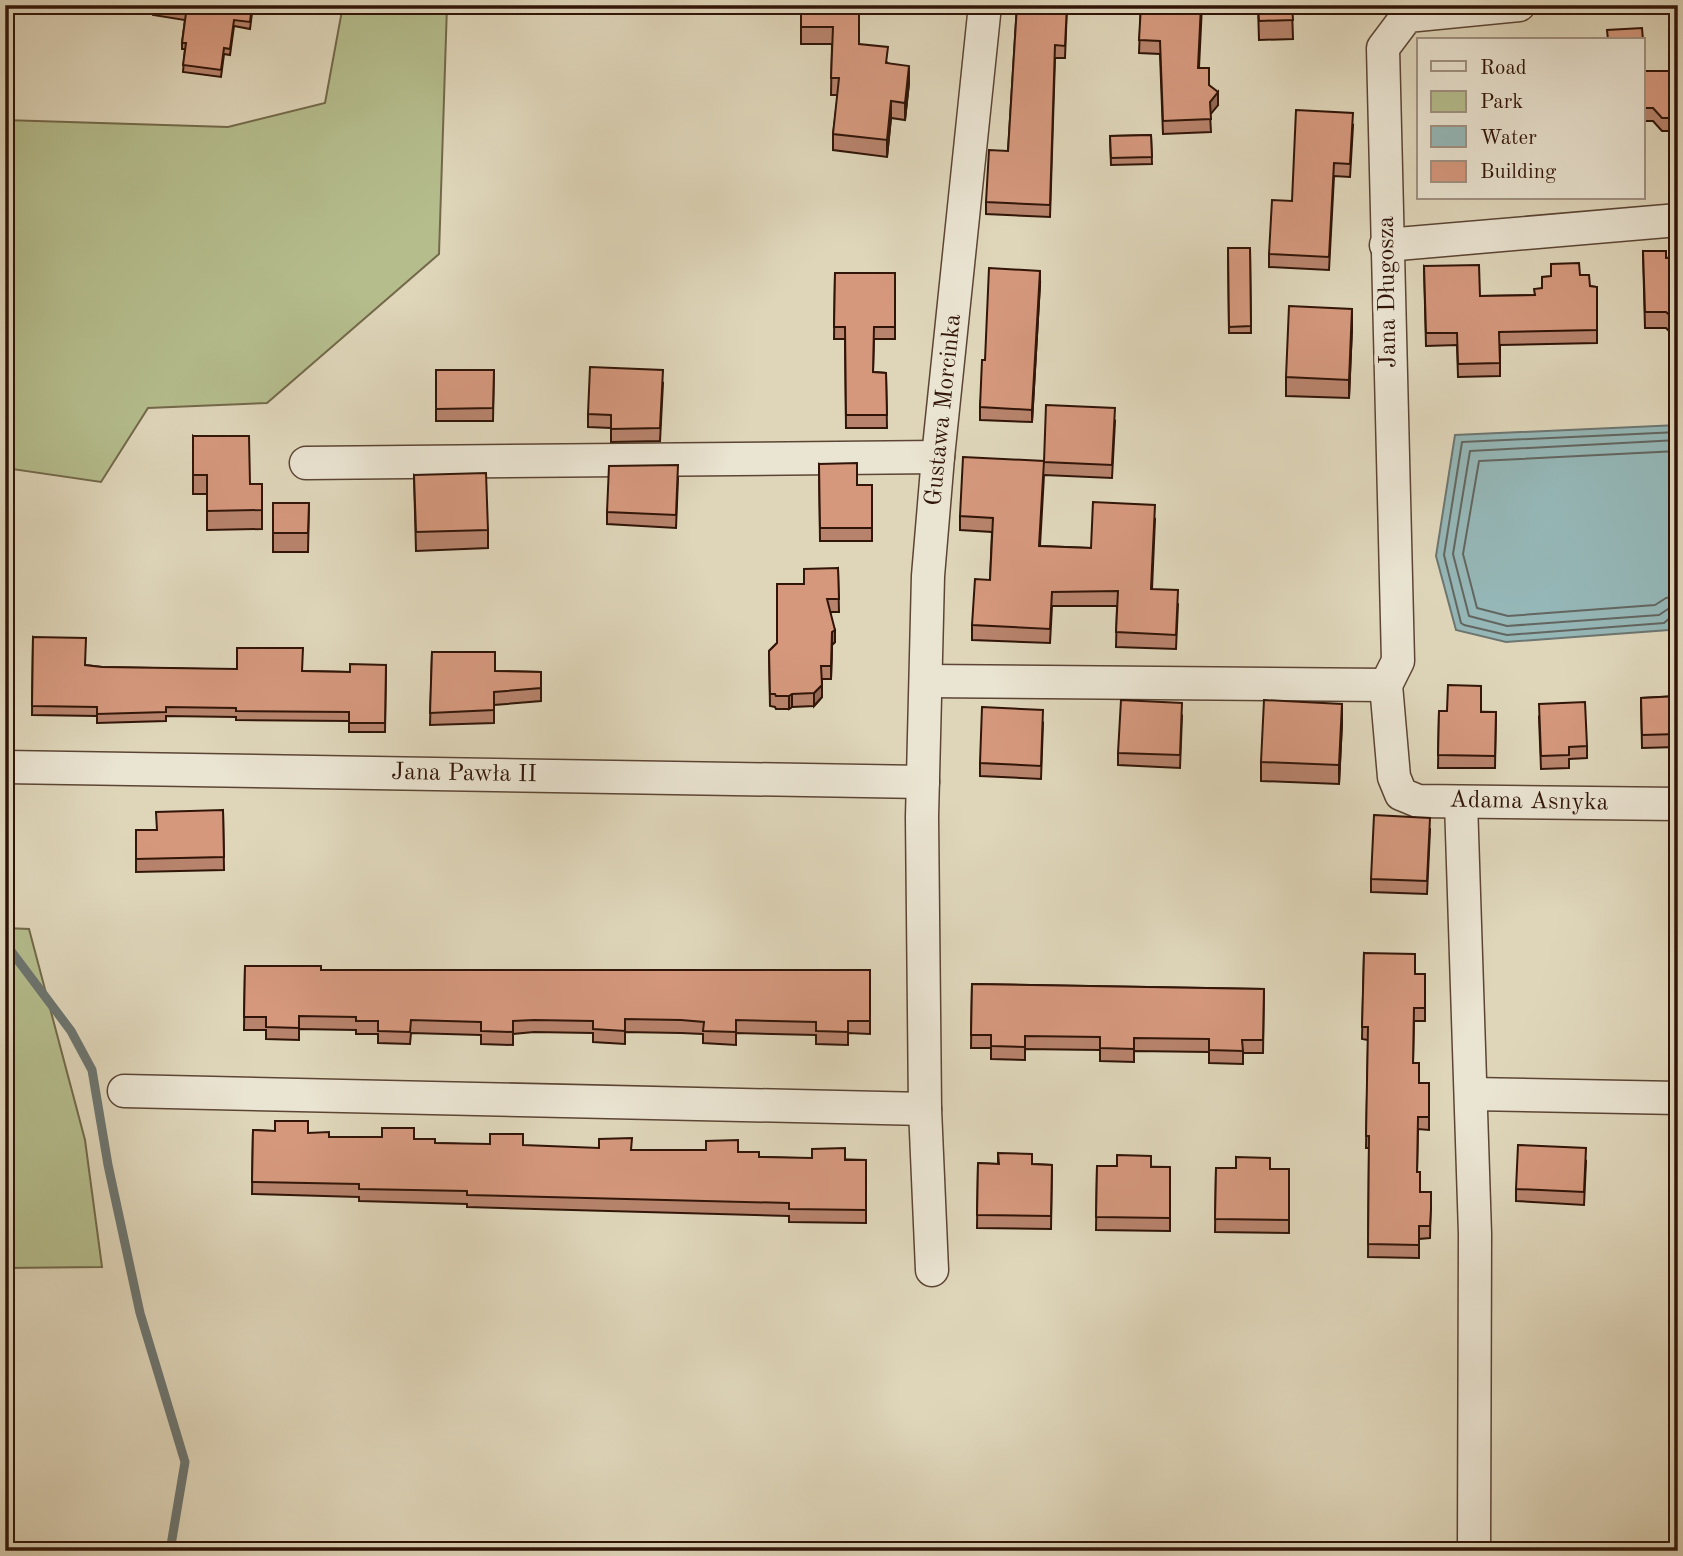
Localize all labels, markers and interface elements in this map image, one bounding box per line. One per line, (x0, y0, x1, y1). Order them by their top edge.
legend (1417, 38, 1644, 200)
text: Road (1480, 58, 1527, 79)
text: Park (1480, 92, 1523, 113)
text: Water (1480, 128, 1537, 149)
text: Building (1480, 162, 1557, 183)
street label: Jana Długosza (1375, 216, 1401, 368)
street label: Gustawa Morcinka (922, 313, 966, 507)
street label: Jana Pawła II (391, 761, 537, 787)
street label: Adama Asnyka (1449, 789, 1609, 815)

